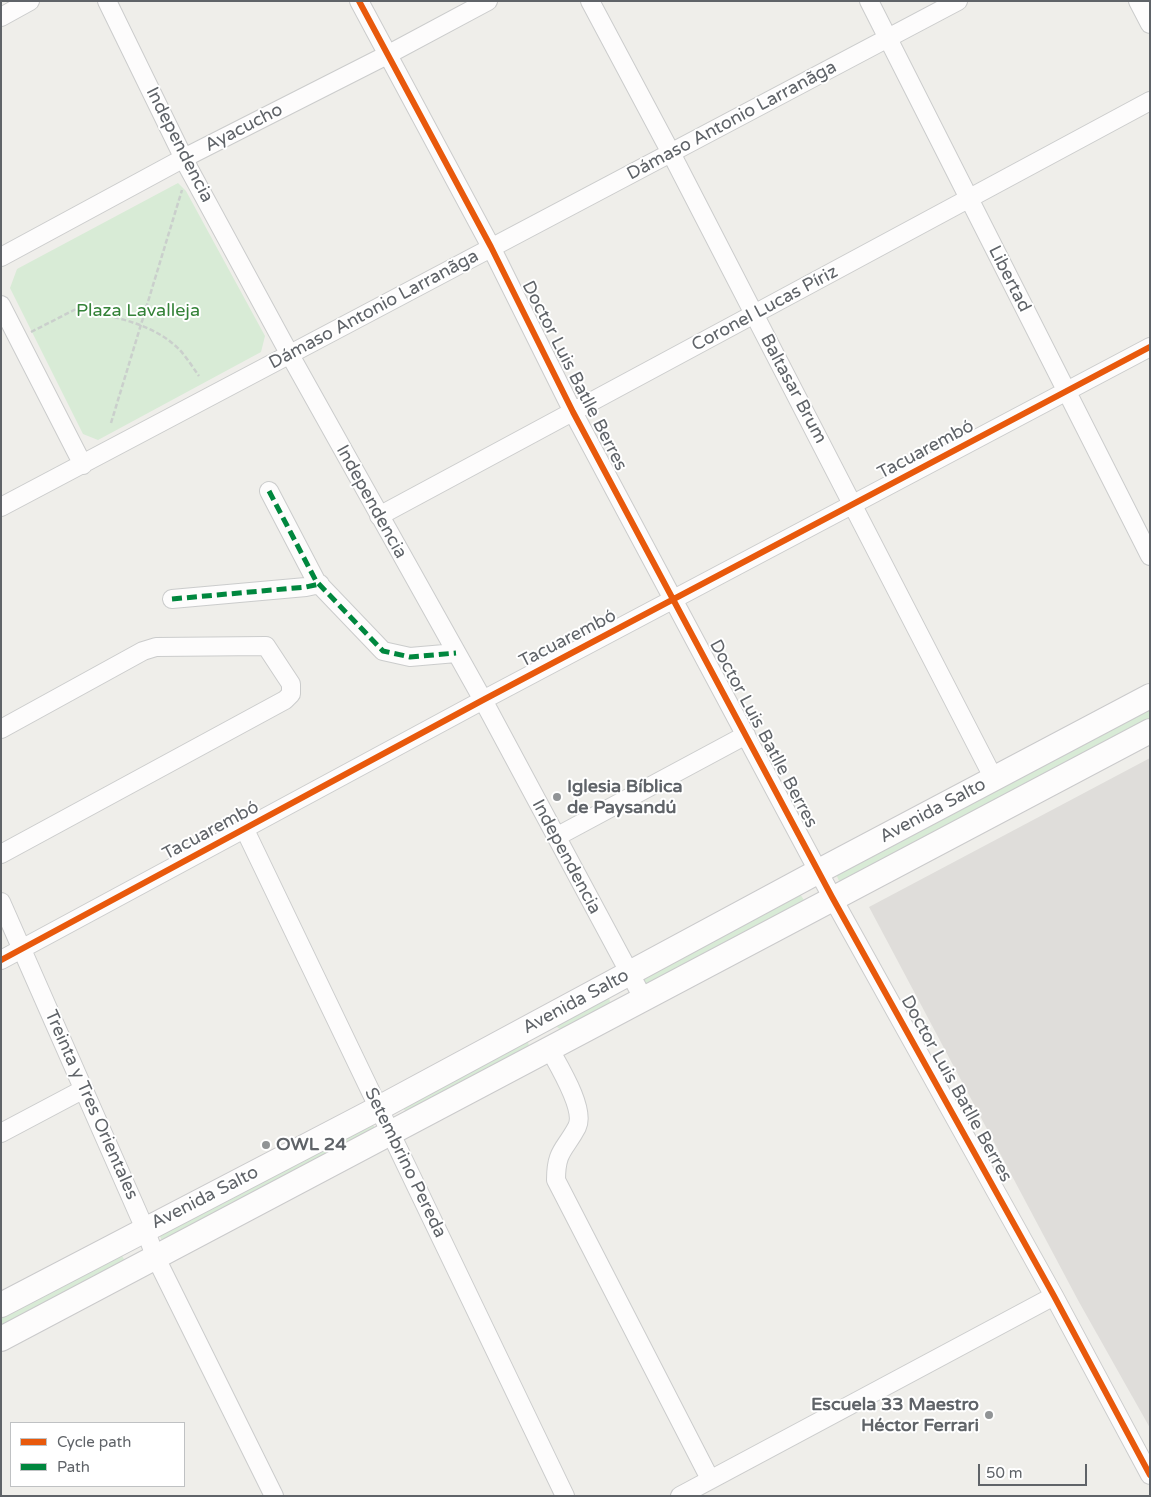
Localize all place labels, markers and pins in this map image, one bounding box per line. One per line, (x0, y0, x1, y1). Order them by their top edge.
place label: Iglesia Bíblica de Paysandú (567, 776, 683, 819)
marker: Iglesia Bíblica de Paysandú (551, 791, 563, 803)
place label: OWL 24 (276, 1134, 346, 1156)
marker: OWL 24 (260, 1139, 272, 1151)
place label: Escuela 33 Maestro Héctor Ferrari (811, 1394, 979, 1436)
marker: Escuela 33 Maestro Héctor Ferrari (983, 1409, 995, 1421)

